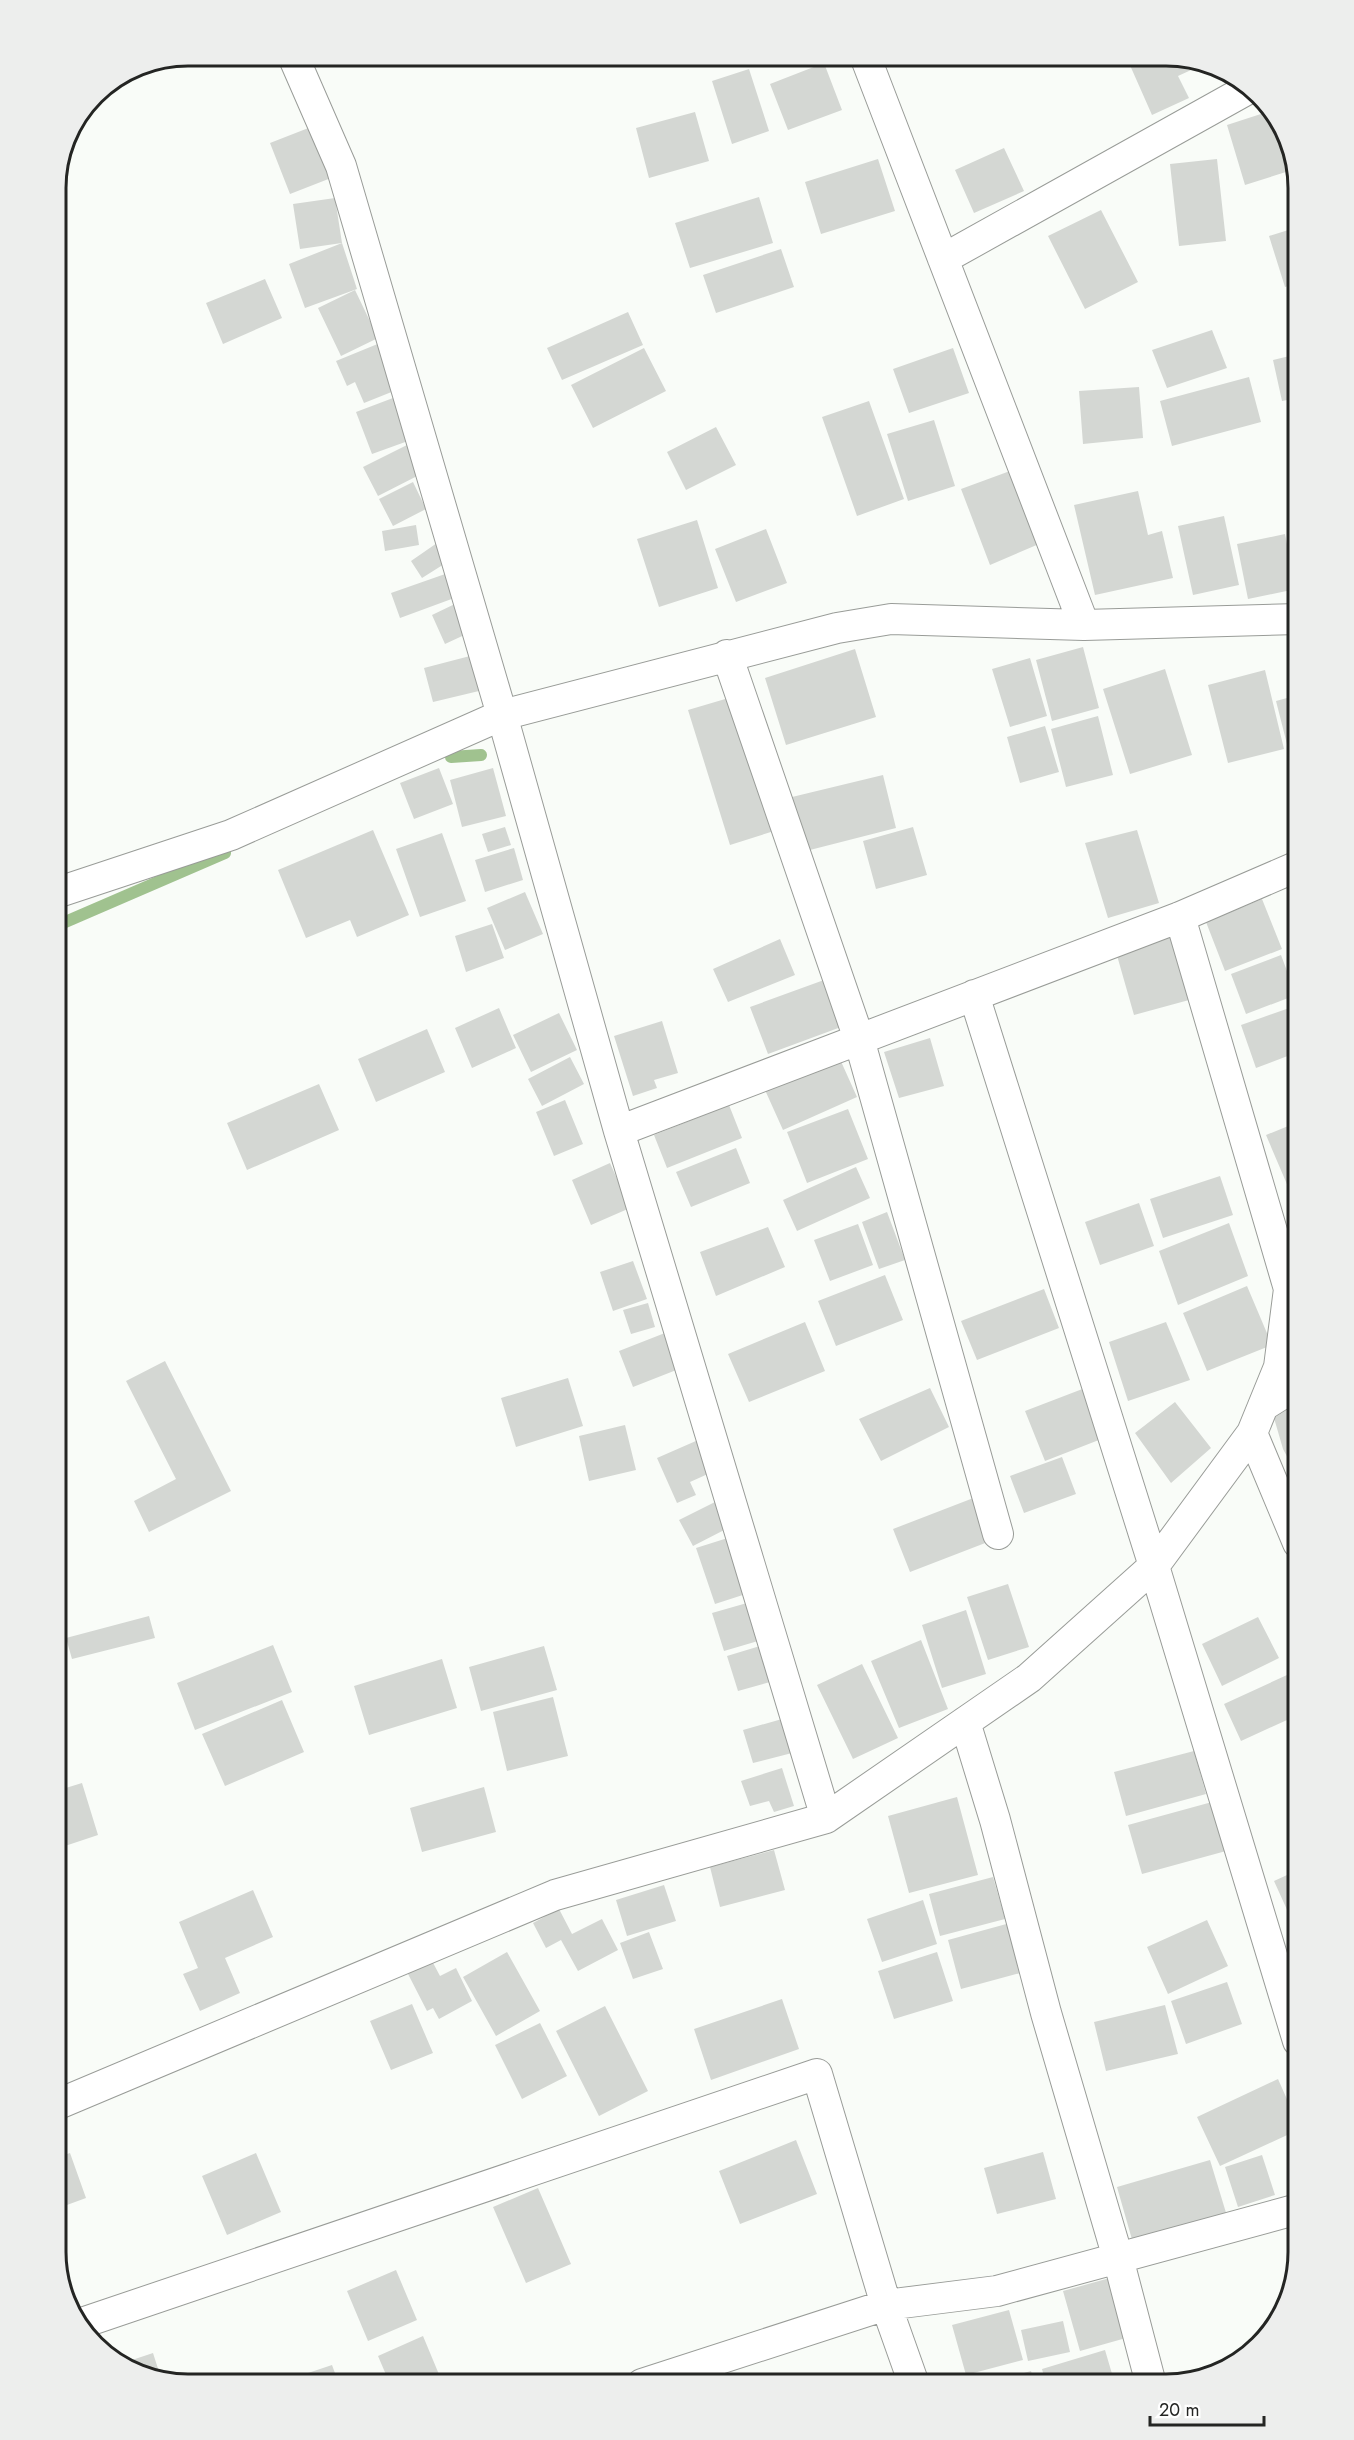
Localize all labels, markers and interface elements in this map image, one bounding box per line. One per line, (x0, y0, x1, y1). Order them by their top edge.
scale bar (1150, 2389, 1264, 2427)
text: 20 m (1159, 2397, 1199, 2423)

